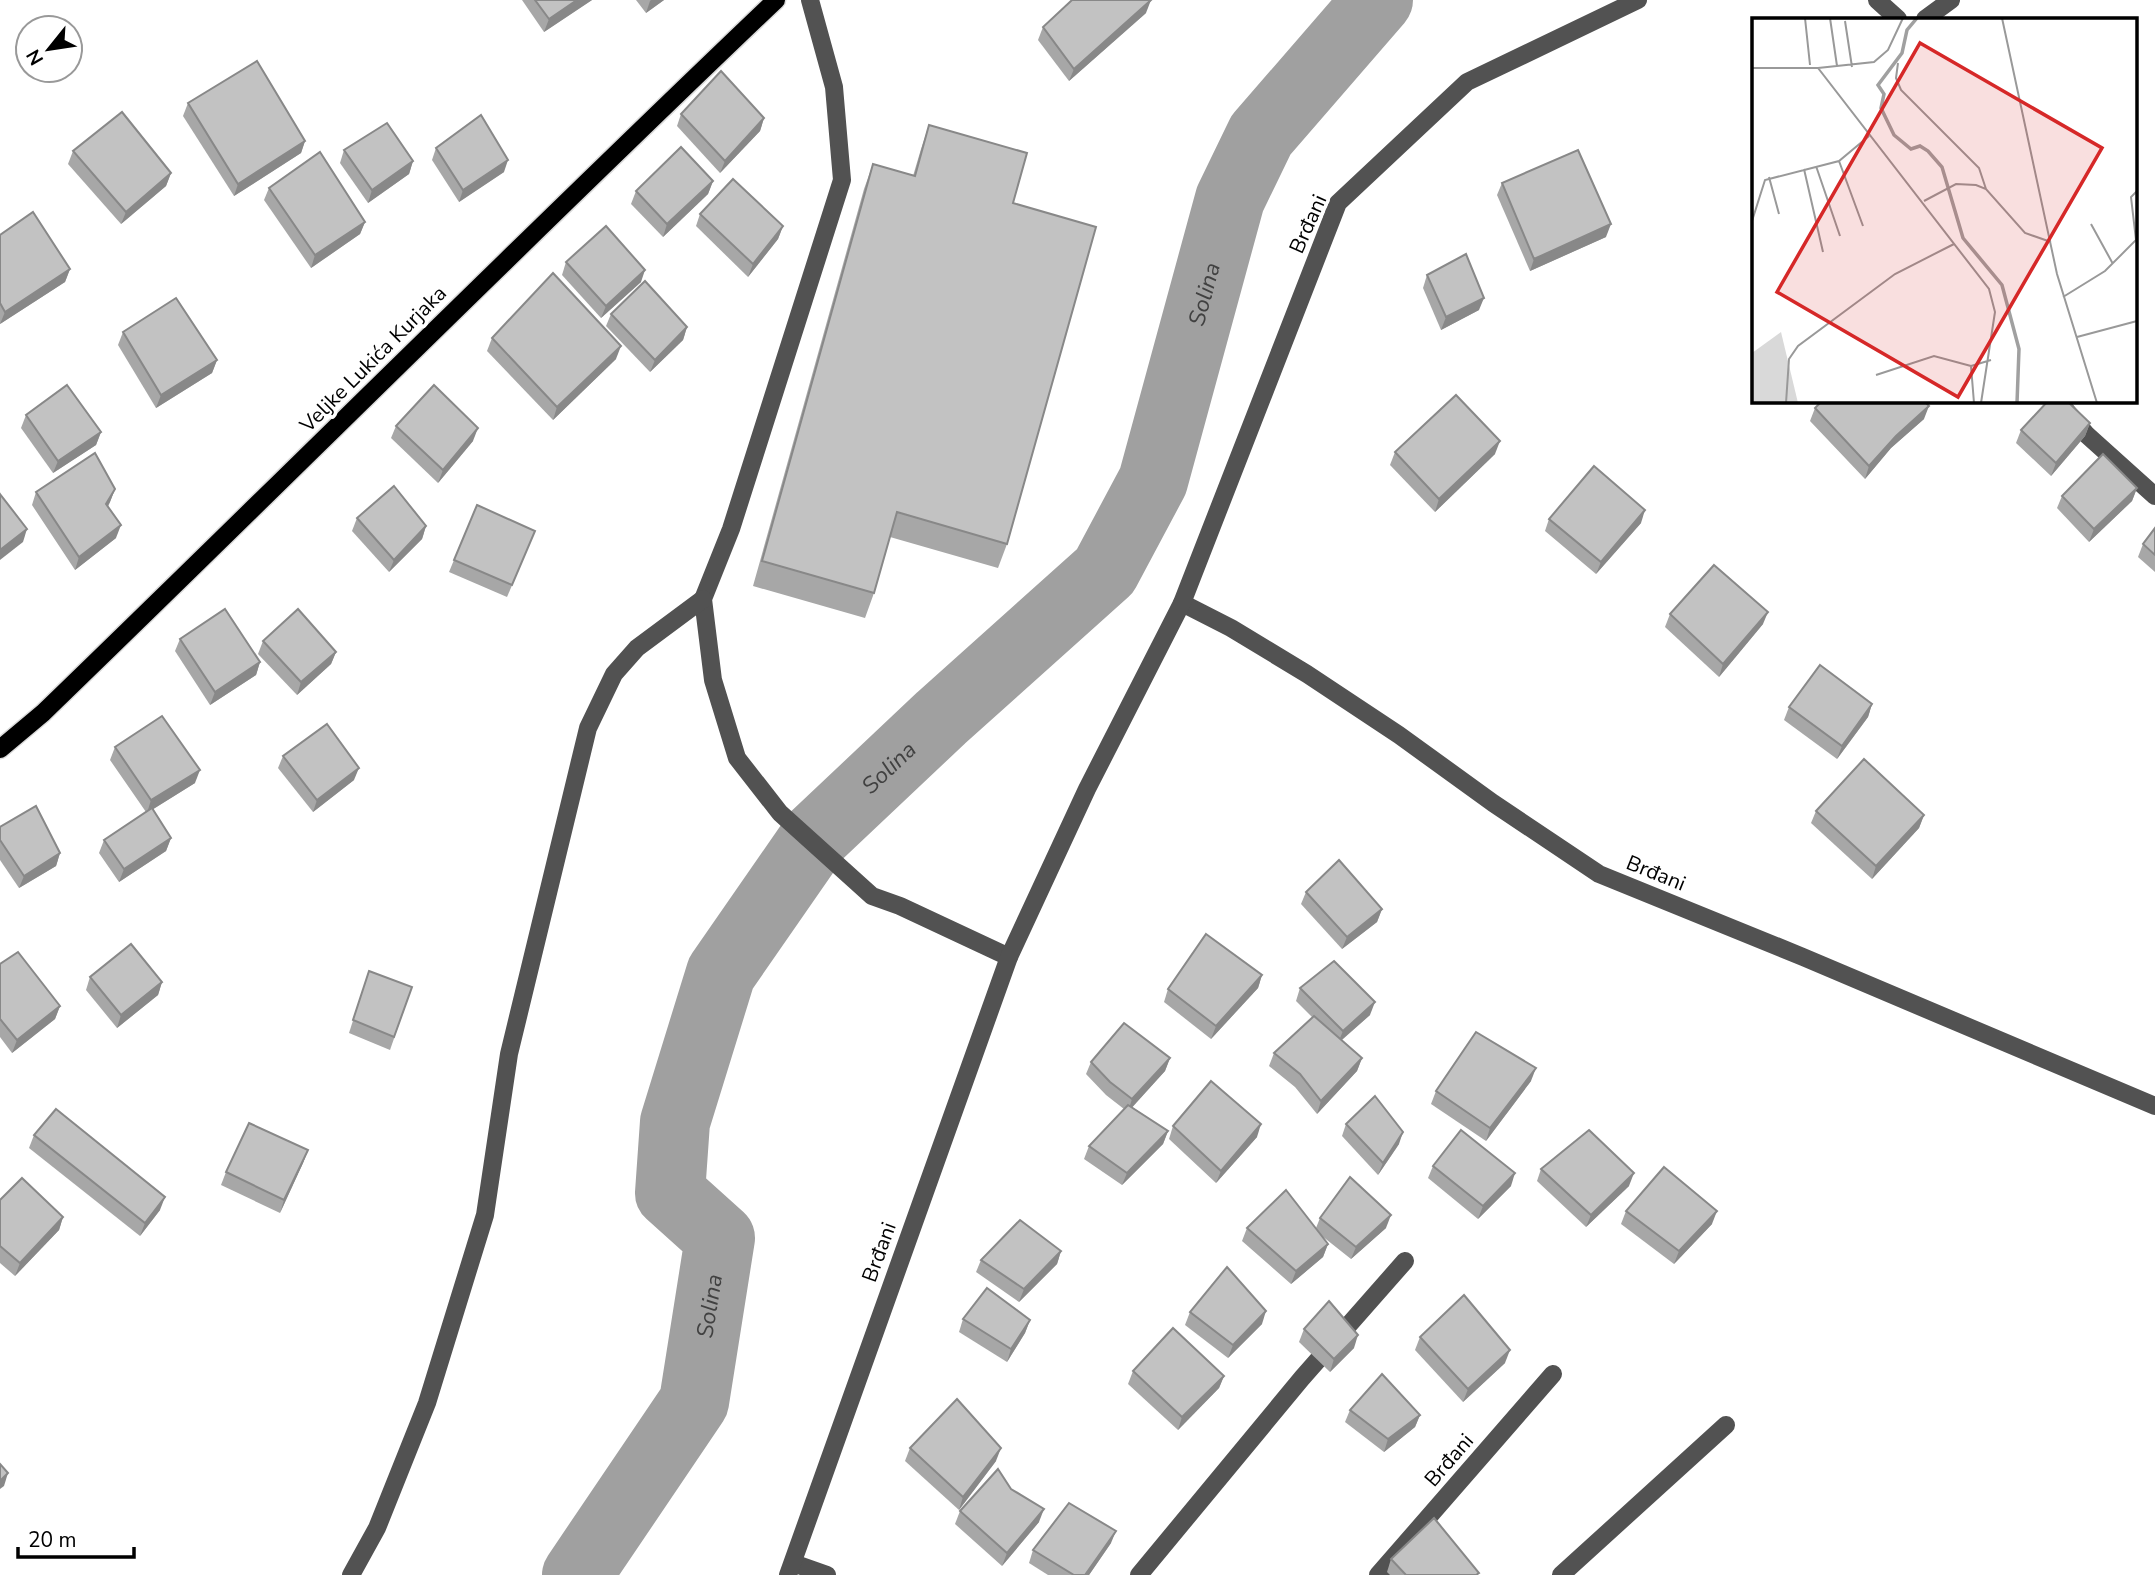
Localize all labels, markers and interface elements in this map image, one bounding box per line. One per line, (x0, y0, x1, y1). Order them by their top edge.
north arrow (14, 14, 84, 84)
inset map (1752, 18, 2138, 402)
text: N (20, 44, 50, 70)
street label: Brđani (1283, 190, 1333, 258)
water label: Solina (1181, 259, 1227, 329)
street label: Veljke Lukića Kurjaka (293, 280, 452, 439)
water label: Solina (855, 734, 923, 801)
street label: Brđani (1622, 848, 1690, 898)
street label: Brđani (855, 1218, 903, 1286)
water label: Solina (689, 1272, 730, 1340)
street label: Brđani (1418, 1428, 1480, 1492)
scale bar (18, 1516, 133, 1560)
text: 20 m (28, 1526, 77, 1554)

